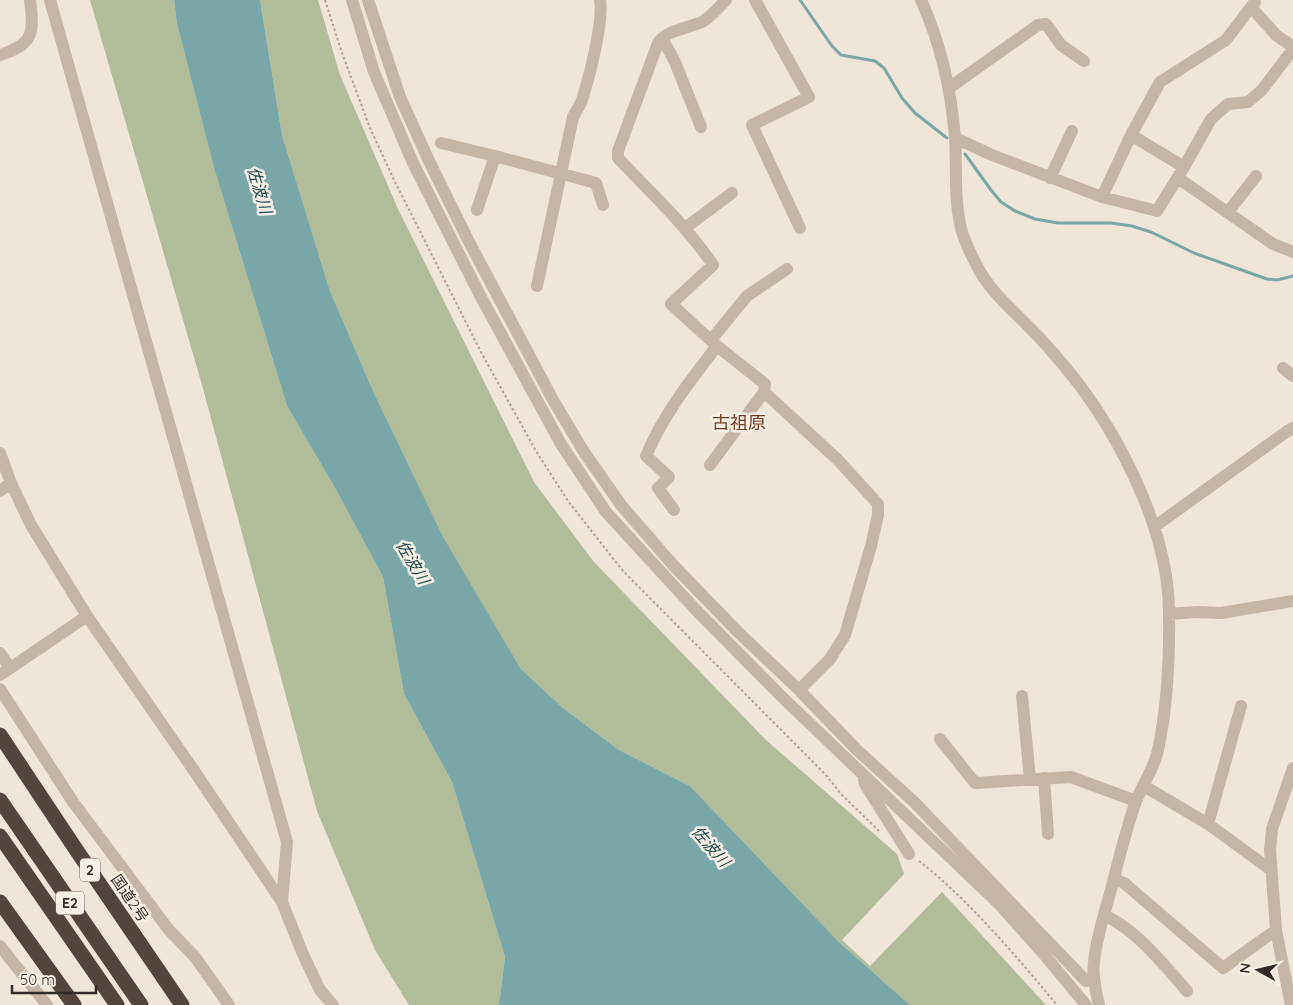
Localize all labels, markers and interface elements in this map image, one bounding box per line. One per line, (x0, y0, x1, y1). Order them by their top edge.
water label: 佐波川 (243, 164, 277, 218)
district label: 古祖原 (712, 411, 766, 434)
water label: 佐波川 (392, 536, 435, 589)
water label: 佐波川 (688, 821, 736, 872)
road number: 2 (80, 858, 100, 882)
street label: 国道2号 (107, 871, 153, 925)
road number: E2 (56, 891, 84, 914)
north arrow (1233, 945, 1283, 995)
scale bar (12, 962, 96, 994)
text: N (1235, 962, 1255, 975)
text: 50 m (20, 970, 55, 989)

